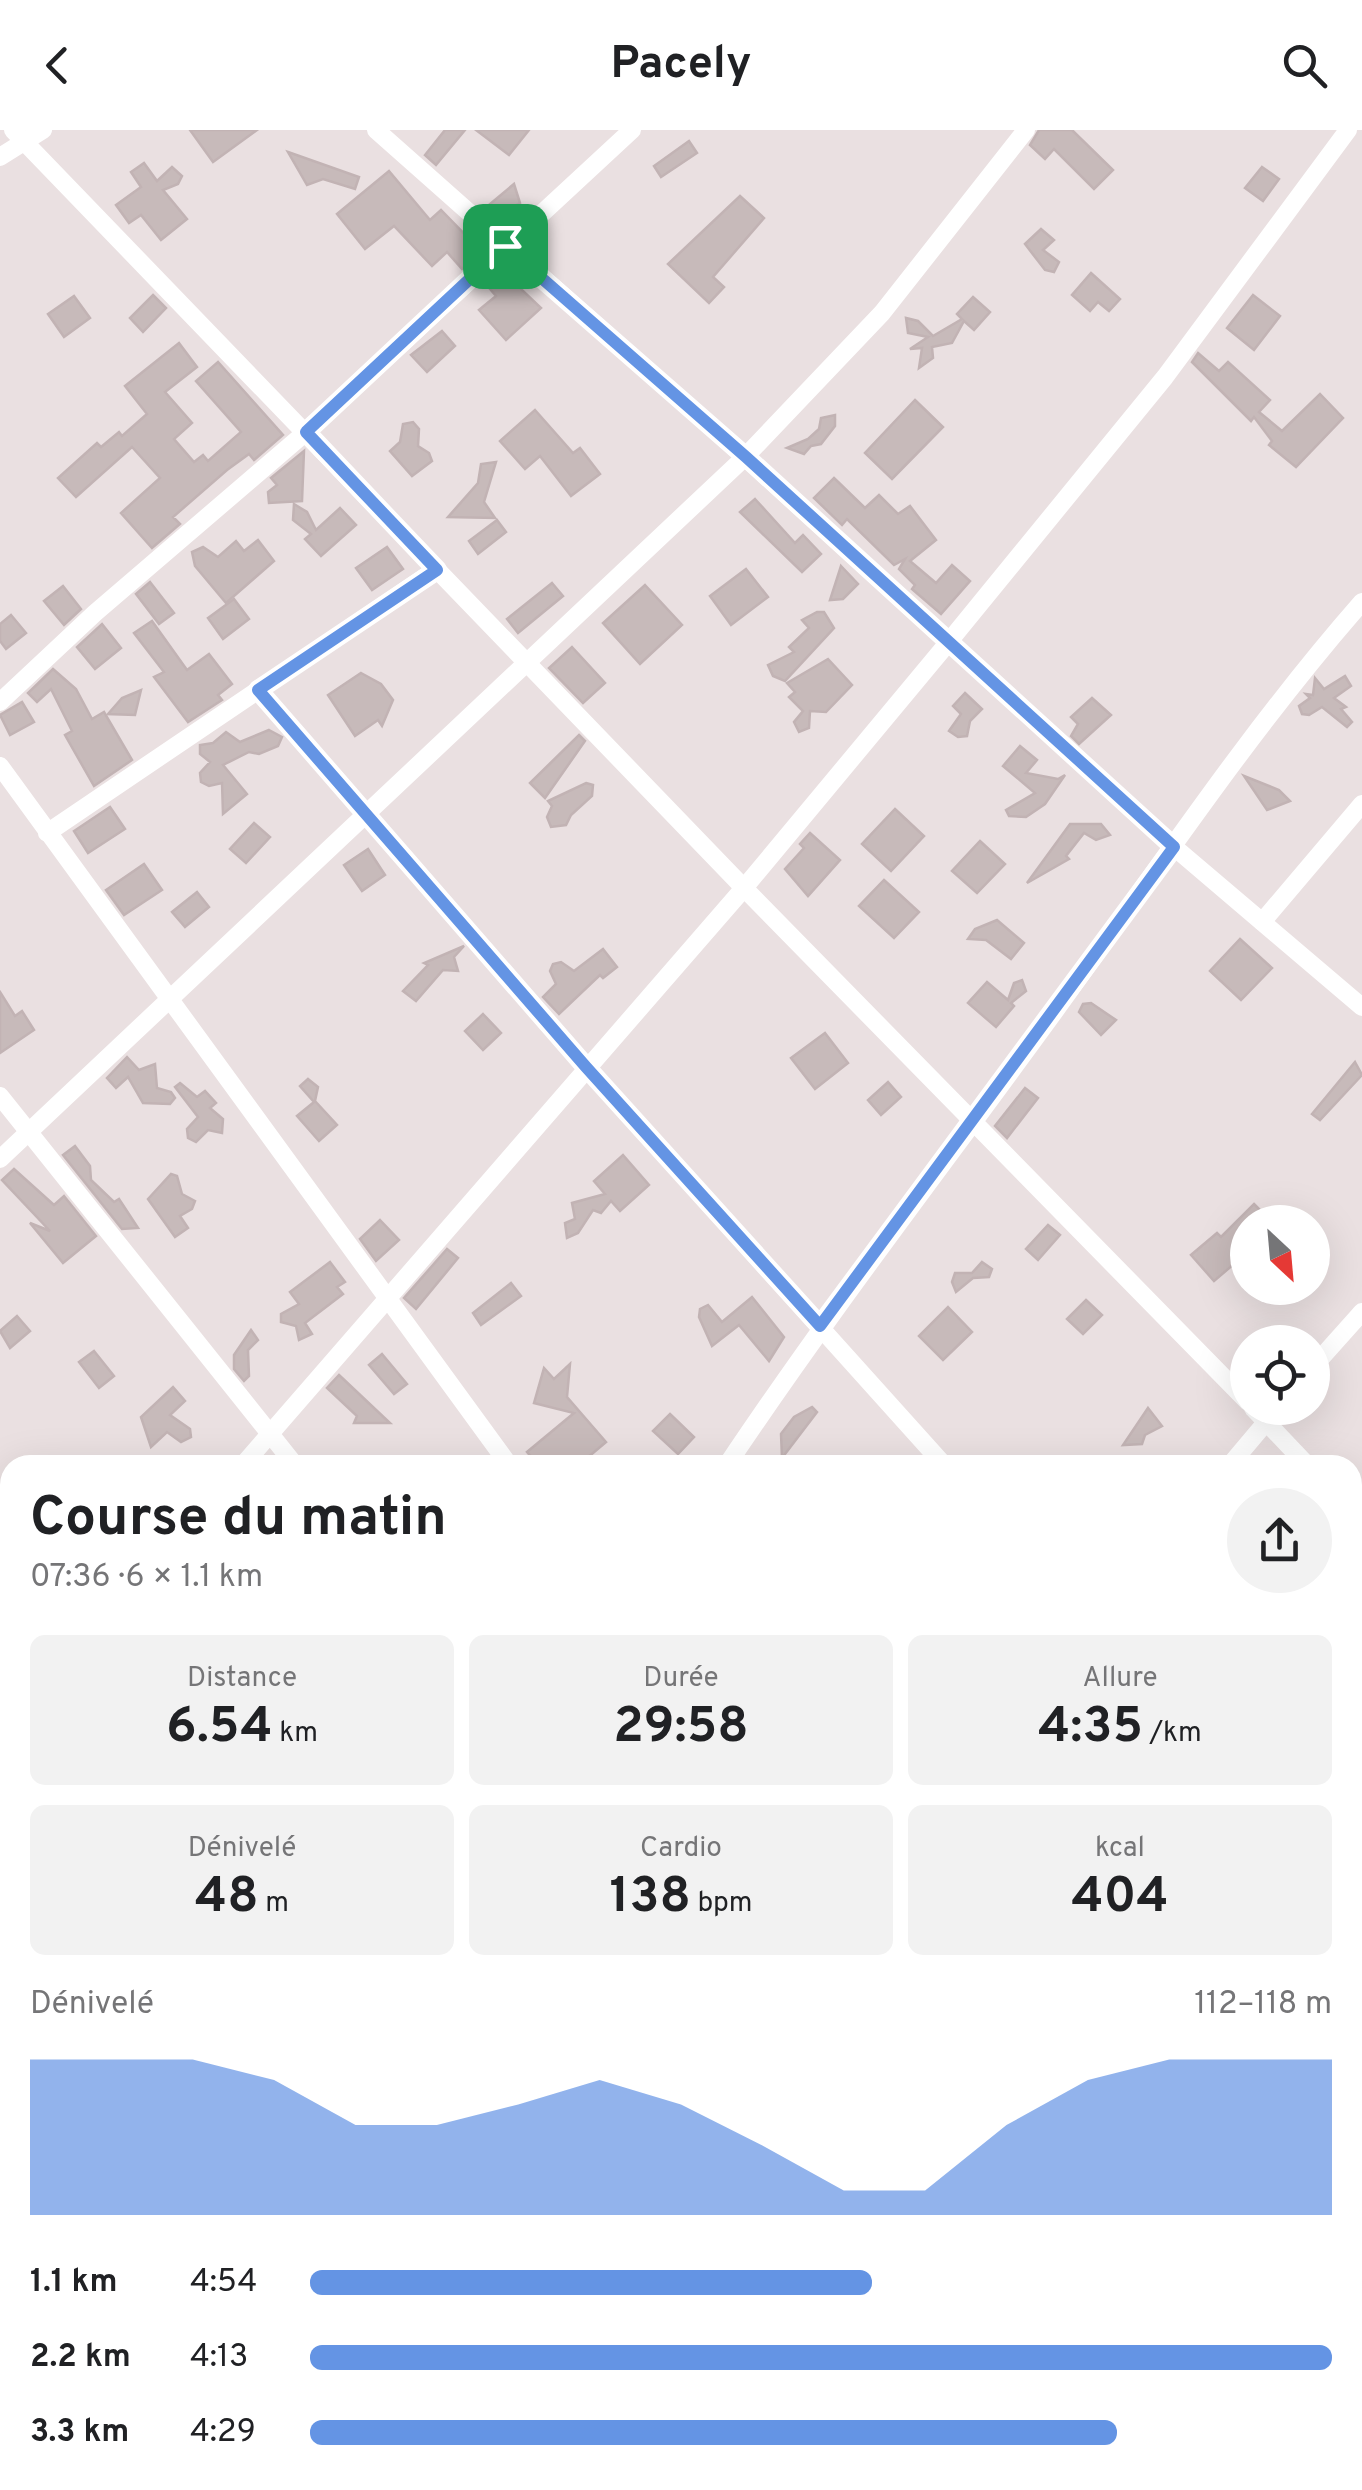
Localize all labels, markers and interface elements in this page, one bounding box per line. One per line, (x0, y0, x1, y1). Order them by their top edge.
text: Pacely (611, 37, 752, 94)
icon: back (30, 38, 85, 93)
icon: search (1277, 38, 1332, 93)
pin (463, 204, 548, 289)
icon: arrive (478, 219, 533, 274)
north arrow (1230, 1205, 1330, 1305)
map controls (1230, 1205, 1330, 1425)
button: locate (1230, 1325, 1330, 1425)
text: Course du matin (30, 1485, 447, 1555)
button: share (1227, 1488, 1332, 1593)
text: 07:36 · 6 × 1.1 km (30, 1558, 263, 1598)
text: Distance (187, 1661, 297, 1697)
text: Durée (643, 1661, 719, 1697)
text: Allure (1083, 1661, 1157, 1697)
text: 6.54 (166, 1697, 273, 1760)
text: 29:58 (613, 1697, 749, 1760)
text: 4:35 (1038, 1697, 1143, 1760)
text: km (273, 1716, 318, 1752)
text: /km (1143, 1716, 1202, 1752)
text: Dénivelé (188, 1831, 296, 1867)
text: Cardio (640, 1831, 722, 1867)
text: kcal (1095, 1831, 1145, 1867)
text: 48 (195, 1867, 259, 1930)
text: 138 (609, 1867, 691, 1930)
text: 404 (1071, 1867, 1169, 1930)
text: m (259, 1886, 289, 1922)
text: bpm (691, 1886, 753, 1922)
text: Dénivelé (30, 1985, 154, 2025)
text: 112–118 m (1194, 1985, 1332, 2025)
text: 1.1 km (30, 2263, 118, 2303)
text: 4:54 (190, 2263, 257, 2303)
text: 2.2 km (30, 2338, 131, 2378)
text: 4:13 (190, 2338, 248, 2378)
text: 3.3 km (30, 2413, 129, 2453)
text: 4:29 (190, 2413, 256, 2453)

